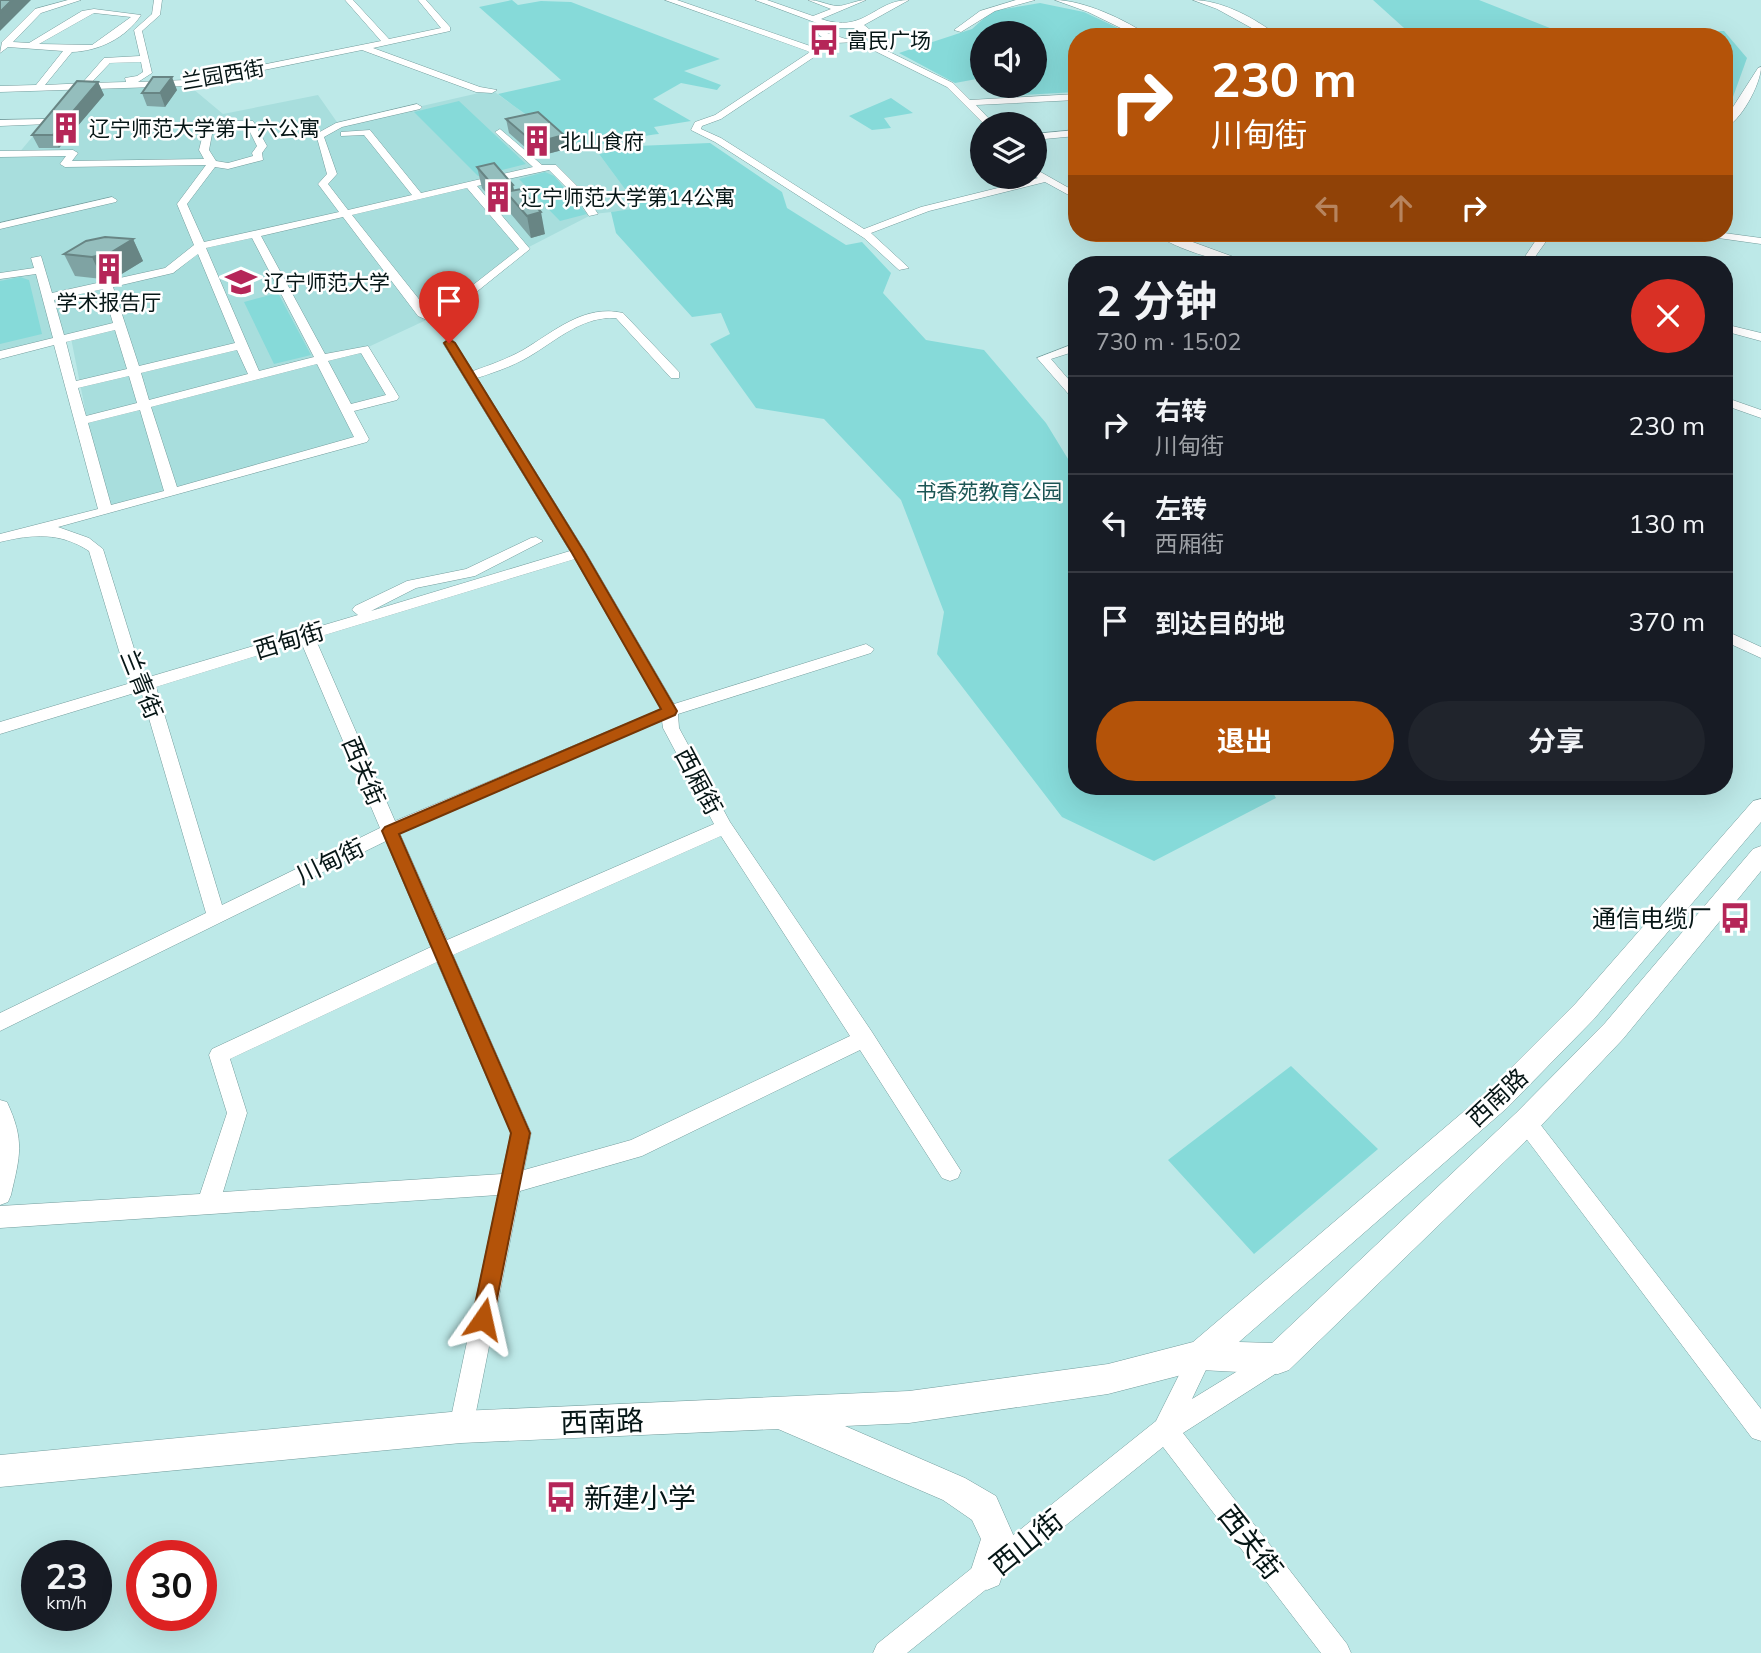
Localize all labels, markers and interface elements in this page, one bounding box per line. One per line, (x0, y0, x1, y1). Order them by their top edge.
map controls (970, 21, 1047, 189)
button: sound (970, 21, 1047, 98)
bus stop icon: 富民广场 (807, 23, 841, 57)
place label: 富民广场 (847, 27, 931, 53)
text: 230 m (1211, 48, 1357, 109)
street label: 兰园西街 (179, 54, 267, 94)
icon: right (1096, 56, 1187, 147)
building icon: 辽宁师范大学第十六公寓 (49, 111, 83, 145)
button: layers (970, 112, 1047, 189)
text: 川甸街 (1211, 114, 1307, 154)
place label: 辽宁师范大学第十六公寓 (89, 115, 320, 141)
building icon: 北山食府 (520, 124, 554, 158)
place label: 北山食府 (560, 128, 644, 154)
building icon: 辽宁师范大学第14公寓 (481, 180, 515, 214)
place label: 辽宁师范大学第14公寓 (521, 184, 735, 210)
icon: left (1309, 189, 1347, 227)
icon: ahead (1382, 189, 1420, 227)
icon: right (1455, 189, 1493, 227)
building icon: 学术报告厅 (92, 252, 126, 286)
school or university icon: 辽宁师范大学 (224, 265, 258, 299)
place label: 辽宁师范大学 (264, 269, 390, 295)
pin (419, 271, 479, 343)
text: 2 分钟 (1096, 274, 1217, 327)
button: close (1631, 279, 1705, 353)
icon: arrive (430, 282, 468, 320)
place label: 学术报告厅 (57, 289, 162, 315)
text: 730 m · 15:02 (1096, 327, 1241, 356)
text: 右转 (1155, 394, 1207, 427)
icon: right (1096, 406, 1134, 444)
text: 230 m (1629, 409, 1705, 442)
text: 川甸街 (1155, 431, 1224, 460)
park label: 书香苑教育公园 (916, 478, 1063, 504)
text: 左转 (1155, 492, 1207, 525)
icon: left (1096, 504, 1134, 542)
text: 130 m (1629, 507, 1705, 540)
text: 西厢街 (1155, 529, 1224, 558)
icon: arrive (1096, 602, 1134, 640)
text: 370 m (1629, 605, 1705, 638)
text: 到达目的地 (1155, 607, 1285, 640)
street label: 西甸街 (250, 615, 328, 665)
street label: 兰青街 (115, 645, 169, 723)
button: 退出 (1096, 701, 1394, 781)
button: 分享 (1408, 701, 1705, 781)
street label: 西关街 (336, 732, 392, 810)
street label: 西厢街 (669, 742, 729, 820)
street label: 川甸街 (291, 832, 369, 890)
bus stop icon: 通信电缆厂 (1718, 901, 1752, 935)
place label: 通信电缆厂 (1592, 903, 1712, 933)
street label: 西南路 (1460, 1061, 1534, 1133)
position arrow (446, 1282, 520, 1356)
street label: 西南路 (559, 1402, 645, 1440)
bus stop icon: 新建小学 (544, 1480, 578, 1514)
place label: 新建小学 (584, 1480, 696, 1515)
street label: 西关街 (1211, 1498, 1291, 1586)
street label: 西山街 (982, 1502, 1070, 1582)
speed limit sign: 30 (126, 1540, 217, 1631)
text: 23 (45, 1554, 88, 1598)
text: km/h (46, 1591, 87, 1614)

